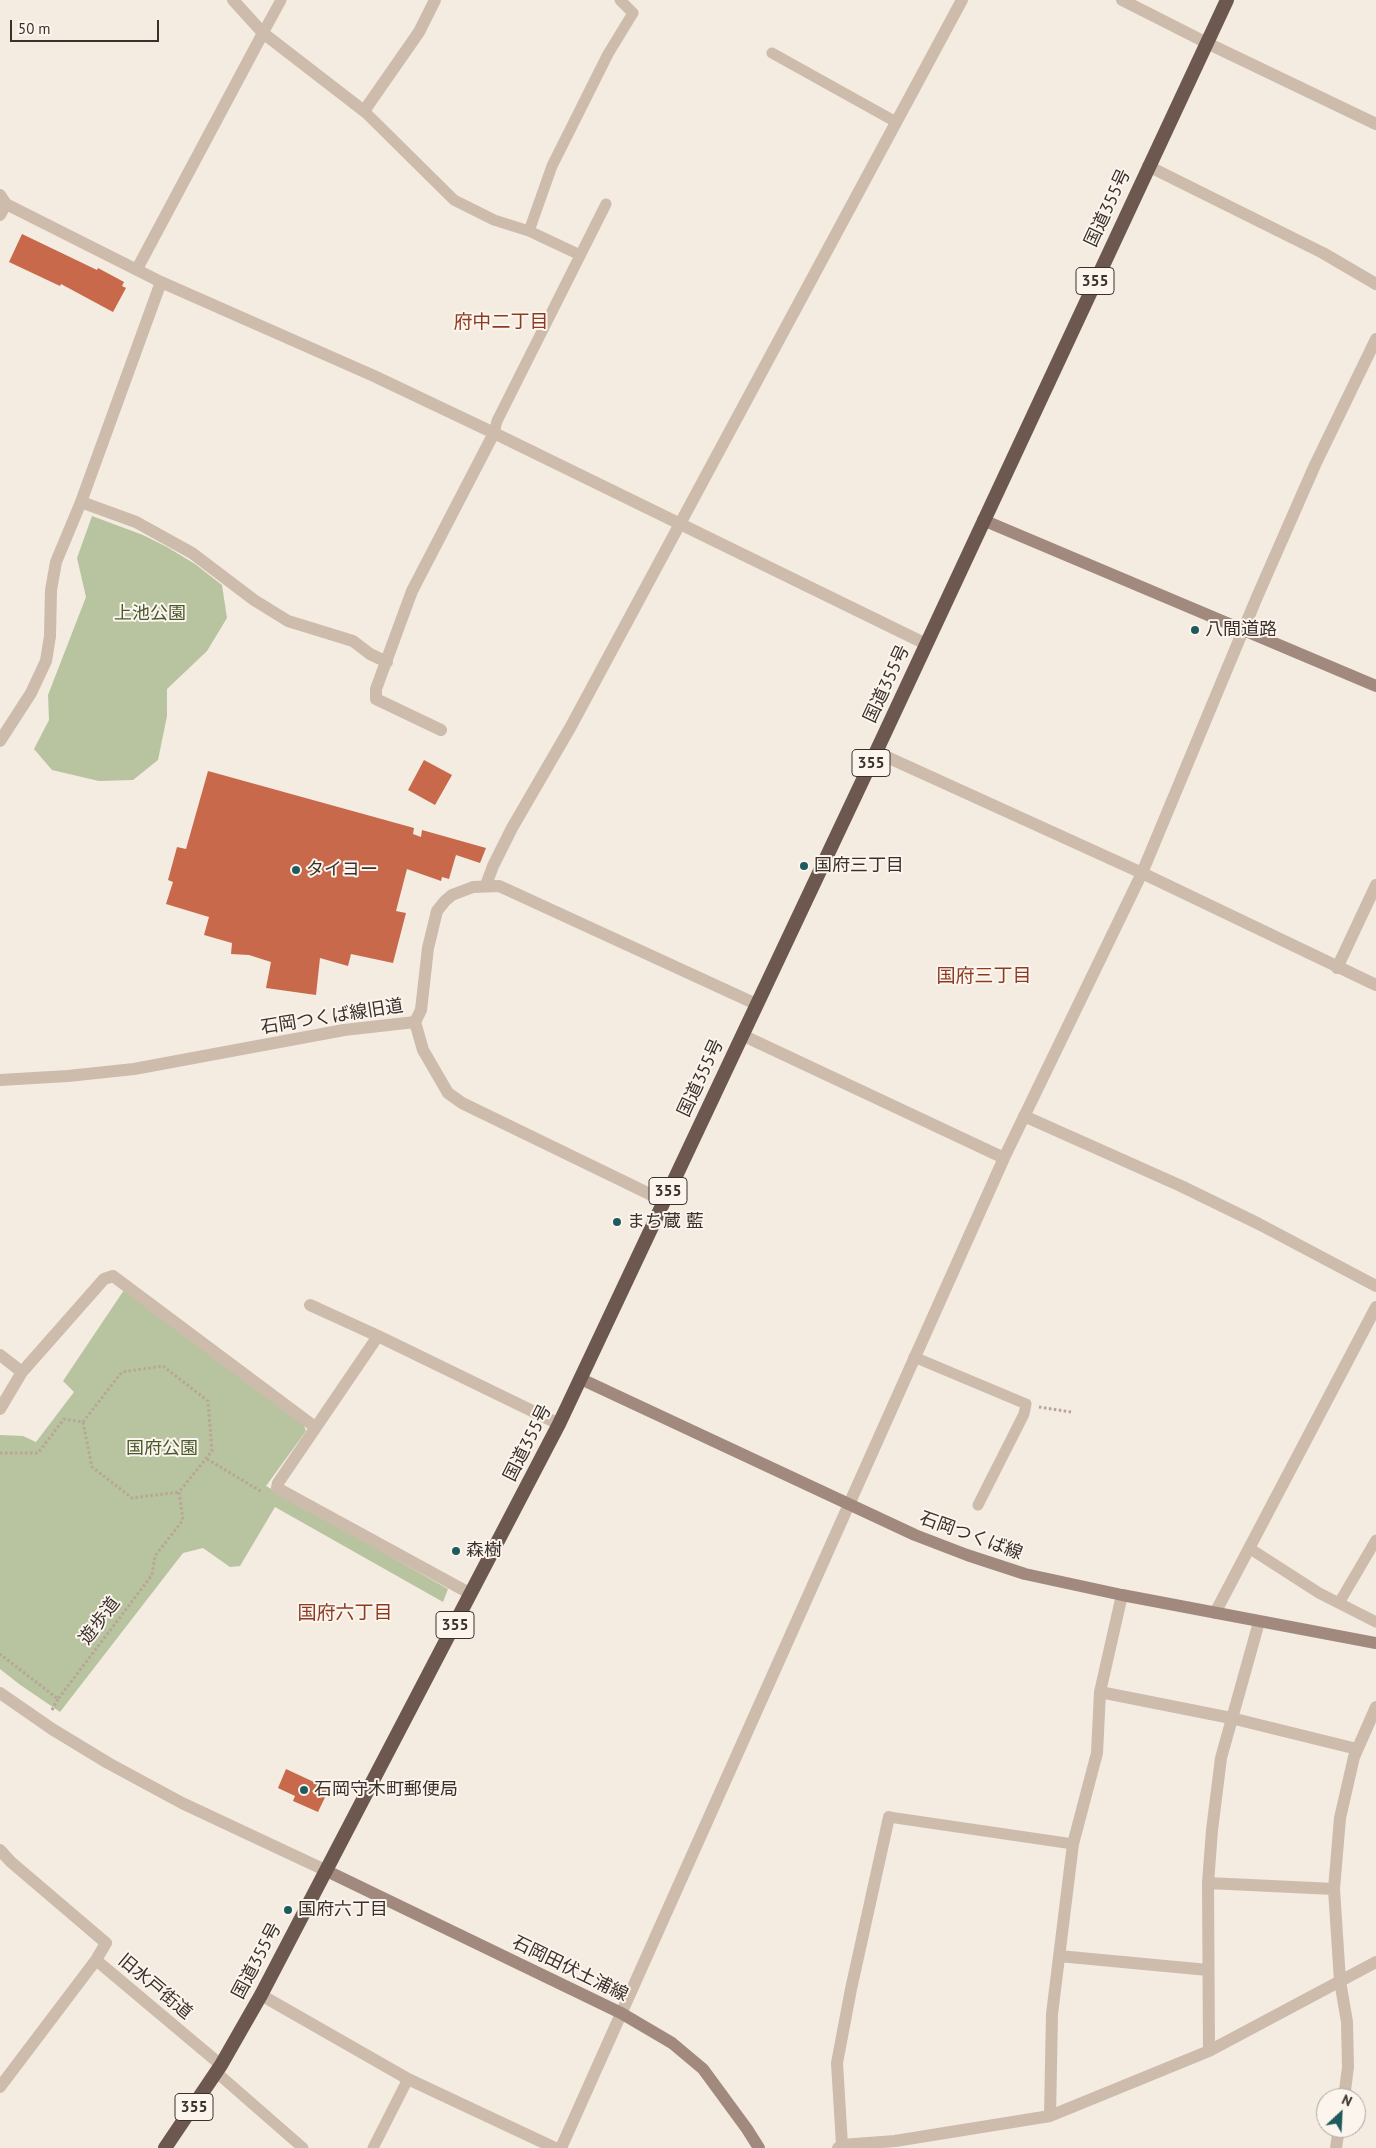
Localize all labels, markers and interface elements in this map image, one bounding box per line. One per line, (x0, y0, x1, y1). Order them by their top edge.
scale bar (12, 10, 161, 42)
text: 50 m (18, 19, 51, 38)
street label: 国道355号 (1081, 166, 1135, 250)
road number: 355 (1076, 268, 1114, 294)
district label: 府中二丁目 (454, 312, 548, 334)
park label: 上池公園 (114, 603, 186, 625)
place label: 八間道路 (1205, 619, 1277, 641)
marker: 八間道路 (1189, 624, 1201, 636)
street label: 国道355号 (860, 642, 914, 726)
road number: 355 (852, 750, 890, 776)
place label: 国府三丁目 (814, 855, 904, 877)
place label: タイヨー (306, 859, 378, 881)
marker: 国府三丁目 (798, 860, 810, 872)
marker: タイヨー (290, 864, 302, 876)
district label: 国府三丁目 (937, 966, 1031, 988)
street label: 石岡つくば線旧道 (259, 995, 405, 1039)
street label: 国道355号 (674, 1036, 728, 1120)
road number: 355 (649, 1178, 687, 1204)
place label: まち蔵 藍 (627, 1211, 704, 1233)
marker: まち蔵 藍 (611, 1216, 623, 1228)
street label: 国道355号 (499, 1401, 557, 1485)
park label: 国府公園 (126, 1438, 198, 1460)
street label: 石岡つくば線 (917, 1507, 1025, 1565)
place label: 森樹 (466, 1540, 502, 1562)
marker: 森樹 (450, 1545, 462, 1557)
street label: 遊歩道 (75, 1593, 125, 1649)
district label: 国府六丁目 (298, 1603, 392, 1625)
road number: 355 (436, 1612, 474, 1638)
place label: 石岡守木町郵便局 (314, 1779, 458, 1801)
marker: 石岡守木町郵便局 (298, 1784, 310, 1796)
place label: 国府六丁目 (298, 1899, 388, 1921)
marker: 国府六丁目 (282, 1904, 294, 1916)
street label: 国道355号 (228, 1919, 286, 2003)
street label: 石岡田伏土浦線 (509, 1932, 631, 2006)
street label: 旧水戸街道 (114, 1950, 196, 2024)
north arrow (1316, 2088, 1366, 2138)
text: N (1339, 2090, 1355, 2110)
road number: 355 (175, 2094, 213, 2120)

